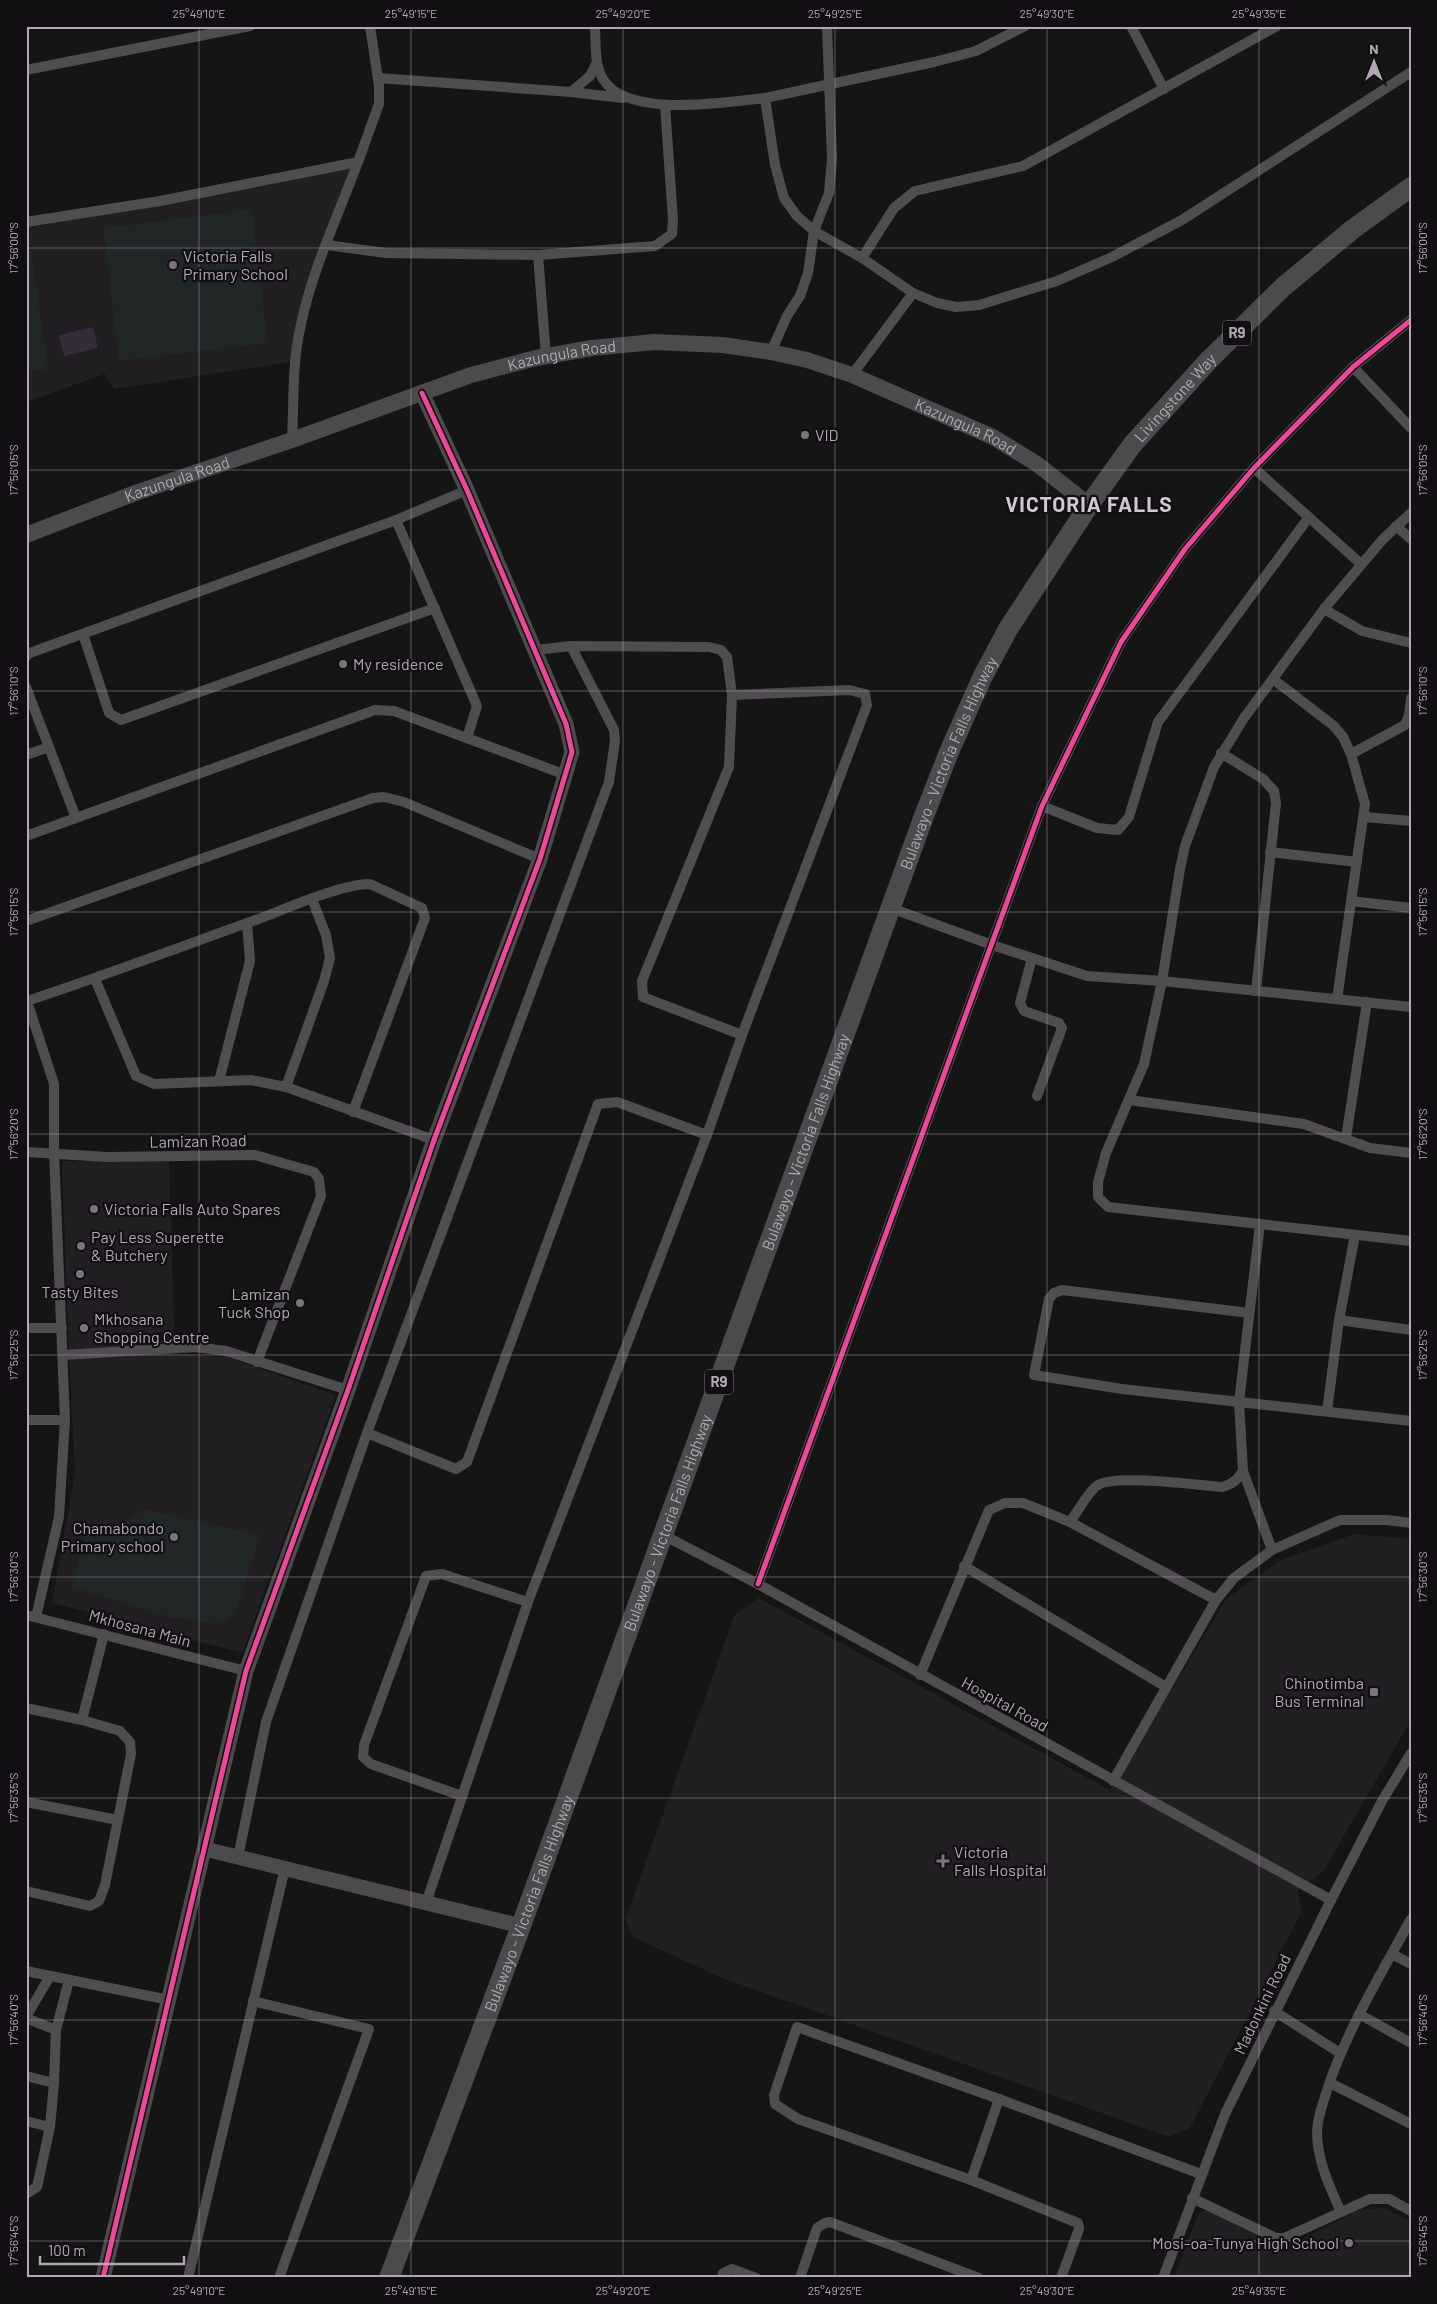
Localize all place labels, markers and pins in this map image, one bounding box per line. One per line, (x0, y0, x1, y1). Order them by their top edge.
place label: Victoria Falls Primary School (183, 246, 288, 283)
marker: Victoria Falls Primary School (167, 259, 179, 271)
place label: VID (815, 425, 838, 444)
marker: VID (799, 429, 811, 441)
place label: My residence (353, 654, 444, 673)
marker: My residence (337, 658, 349, 670)
place label: Victoria Falls Auto Spares (104, 1199, 280, 1218)
marker: Victoria Falls Auto Spares (88, 1203, 100, 1215)
place label: Pay Less Superette & Butchery (91, 1227, 224, 1264)
marker: Pay Less Superette & Butchery (75, 1240, 87, 1252)
marker: Tasty Bites (74, 1268, 86, 1280)
place label: Tasty Bites (42, 1282, 118, 1301)
place label: Lamizan Tuck Shop (218, 1284, 290, 1321)
marker: Lamizan Tuck Shop (294, 1297, 306, 1309)
place label: Mkhosana Shopping Centre (94, 1309, 210, 1346)
marker: Mkhosana Shopping Centre (78, 1322, 90, 1334)
place label: Chamabondo Primary school (61, 1518, 164, 1555)
marker: Chamabondo Primary school (168, 1531, 180, 1543)
place label: Chinotimba Bus Terminal (1275, 1673, 1364, 1710)
marker: Chinotimba Bus Terminal (1368, 1686, 1380, 1698)
place label: Victoria Falls Hospital (954, 1842, 1046, 1879)
marker: Victoria Falls Hospital (936, 1854, 950, 1868)
place label: Mosi-oa-Tunya High School (1152, 2233, 1339, 2252)
marker: Mosi-oa-Tunya High School (1343, 2237, 1355, 2249)

